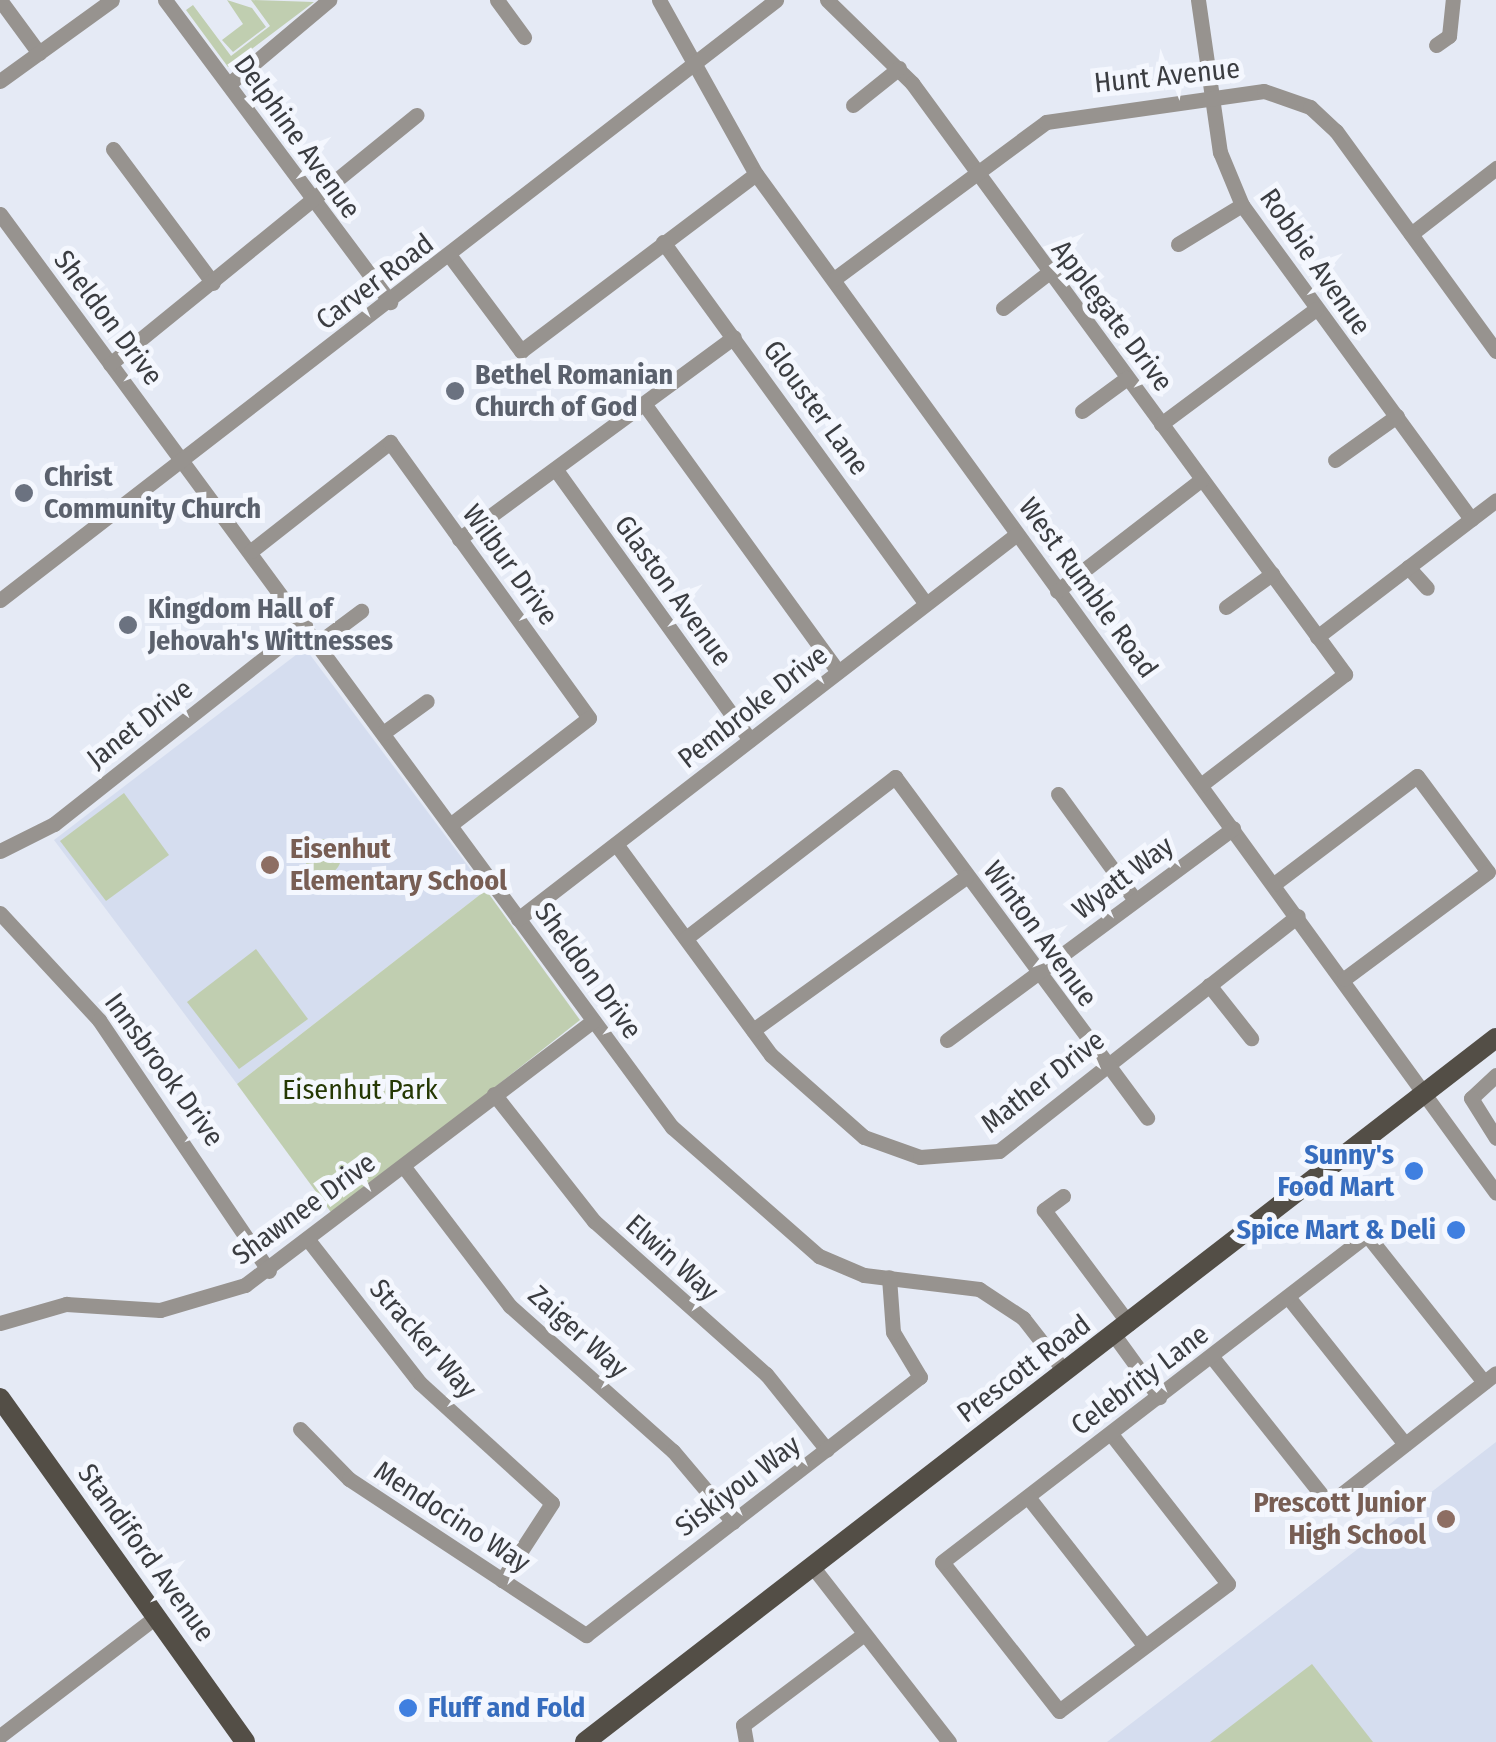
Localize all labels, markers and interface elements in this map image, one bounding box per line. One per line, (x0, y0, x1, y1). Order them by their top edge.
street label: Delphine Avenue (227, 49, 367, 225)
street label: Hunt Avenue (1093, 52, 1241, 100)
street label: Robbie Avenue (1252, 182, 1378, 342)
street label: Carver Road (310, 227, 440, 337)
street label: Applegate Drive (1044, 234, 1180, 398)
street label: Sheldon Drive (46, 244, 170, 392)
street label: Glouster Lane (756, 334, 876, 482)
place label: Bethel Romanian Church of God (475, 358, 673, 424)
marker: Bethel Romanian Church of God (444, 380, 466, 402)
place label: Christ Community Church (44, 460, 261, 526)
marker: Christ Community Church (13, 482, 35, 504)
street label: West Rumble Road (1011, 491, 1165, 685)
street label: Wilbur Drive (455, 498, 565, 632)
street label: Glaston Avenue (607, 509, 739, 673)
place label: Kingdom Hall of Jehovah's Wittnesses (148, 592, 393, 658)
marker: Kingdom Hall of Jehovah's Wittnesses (117, 614, 139, 636)
street label: Pembroke Drive (672, 638, 834, 776)
street label: Janet Drive (80, 672, 200, 776)
street label: Wyatt Way (1066, 829, 1180, 927)
place label: Eisenhut Elementary School (290, 832, 507, 898)
marker: Eisenhut Elementary School (259, 854, 281, 876)
street label: Winton Avenue (976, 855, 1104, 1013)
street label: Sheldon Drive (527, 896, 649, 1046)
street label: Innsbrook Drive (97, 987, 231, 1153)
street label: Mather Drive (975, 1024, 1111, 1140)
park label: Eisenhut Park (282, 1073, 438, 1107)
place label: Sunny's Food Mart (1277, 1138, 1394, 1204)
street label: Shawnee Drive (226, 1146, 382, 1272)
marker: Sunny's Food Mart (1403, 1160, 1425, 1182)
street label: Elwin Way (619, 1208, 725, 1308)
place label: Spice Mart & Deli (1236, 1213, 1436, 1247)
marker: Spice Mart & Deli (1445, 1219, 1467, 1241)
street label: Stracker Way (362, 1273, 484, 1405)
street label: Zaiger Way (521, 1279, 635, 1385)
street label: Prescott Road (951, 1308, 1097, 1430)
street label: Celebrity Lane (1065, 1318, 1215, 1442)
street label: Siskiyou Way (669, 1428, 807, 1544)
street label: Mendocino Way (368, 1454, 536, 1580)
street label: Standiford Avenue (70, 1458, 222, 1648)
place label: Prescott Junior High School (1253, 1486, 1426, 1552)
marker: Prescott Junior High School (1435, 1508, 1457, 1530)
place label: Fluff and Fold (428, 1691, 585, 1725)
marker: Fluff and Fold (397, 1697, 419, 1719)

